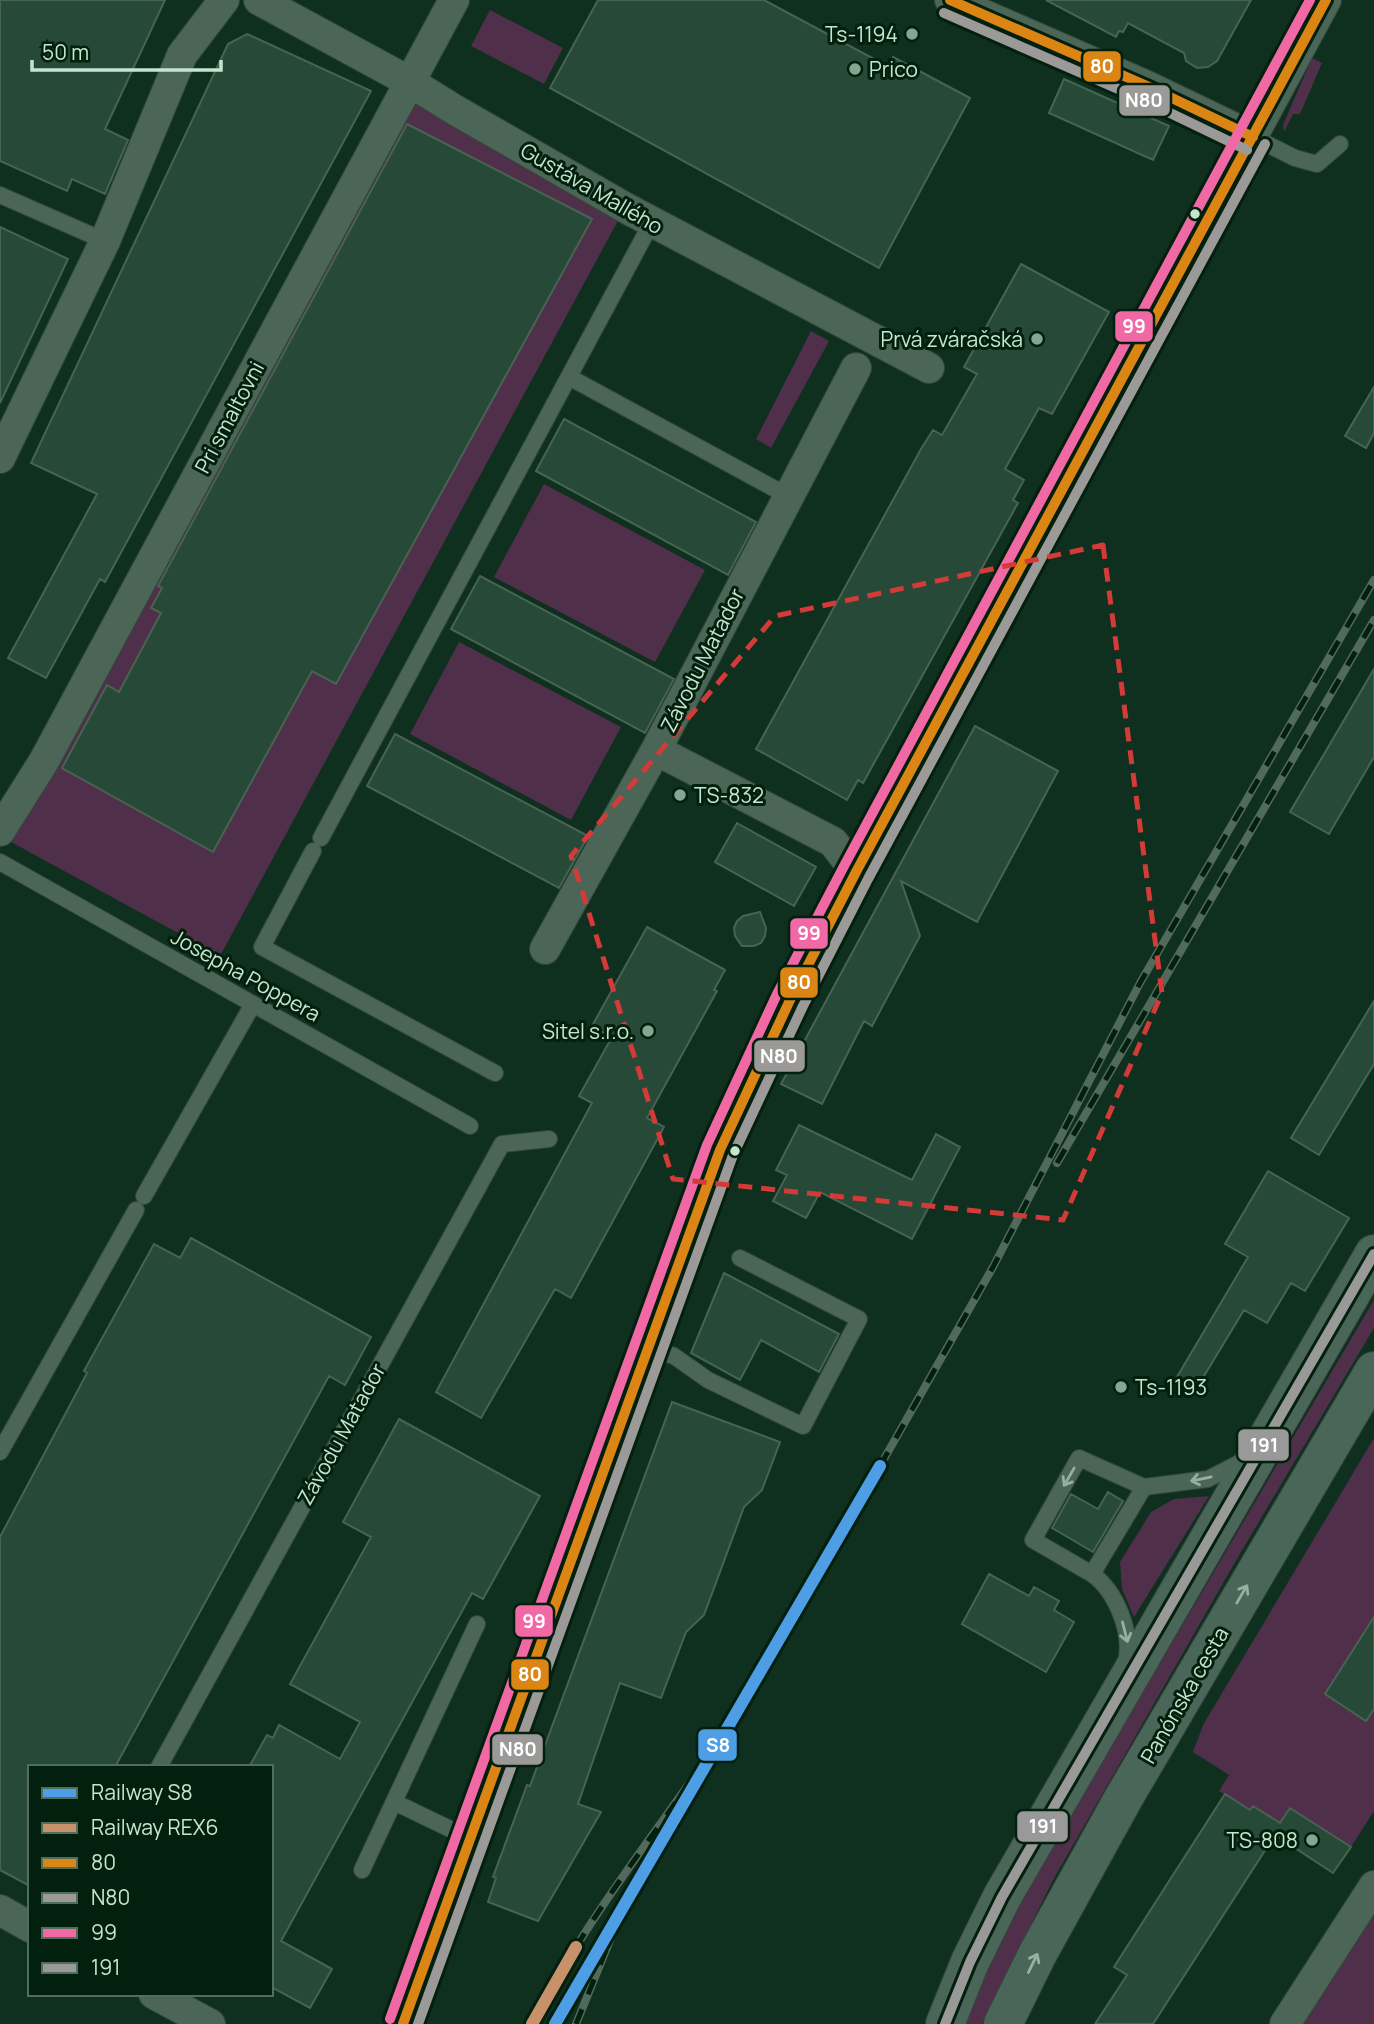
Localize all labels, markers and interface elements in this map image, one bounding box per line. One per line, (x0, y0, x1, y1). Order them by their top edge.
place label: Ts-1194 (825, 20, 898, 48)
marker: Ts-1194 (904, 26, 920, 42)
scale bar (32, 28, 220, 72)
text: 50 m (42, 38, 89, 66)
line badge: 80 (1082, 50, 1122, 83)
text: 80 (1090, 53, 1114, 79)
place label: Prico (869, 55, 918, 83)
marker: Prico (847, 61, 863, 77)
line badge: N80 (1118, 84, 1171, 117)
text: N80 (1125, 87, 1163, 113)
street label: Gustáva Mallého (516, 136, 668, 240)
unlabelled marker (1188, 207, 1202, 221)
line badge: 99 (1114, 310, 1154, 343)
text: 99 (1122, 313, 1146, 339)
place label: Prvá zváračská (880, 325, 1023, 353)
marker: Prvá zváračská (1029, 331, 1045, 347)
street label: Pri smaltovni (188, 356, 270, 478)
street label: Závodu Matador (654, 583, 750, 737)
place label: TS-832 (694, 781, 764, 809)
marker: TS-832 (672, 787, 688, 803)
line badge: 99 (789, 917, 829, 950)
text: 99 (797, 920, 821, 946)
street label: Josepha Poppera (166, 922, 326, 1028)
line badge: 80 (779, 966, 819, 999)
text: 80 (787, 969, 811, 995)
place label: Sitel s.r.o. (542, 1017, 634, 1045)
marker: Sitel s.r.o. (640, 1023, 656, 1039)
line badge: N80 (753, 1039, 806, 1073)
text: N80 (760, 1043, 798, 1069)
unlabelled marker (728, 1144, 742, 1158)
street label: Závodu Matador (291, 1358, 392, 1510)
place label: Ts-1193 (1135, 1373, 1207, 1401)
marker: Ts-1193 (1113, 1379, 1129, 1395)
line badge: 191 (1237, 1428, 1290, 1462)
text: 191 (1250, 1432, 1278, 1458)
one-way arrow (1061, 1467, 1075, 1487)
one-way arrow (1190, 1473, 1213, 1487)
one-way arrow (1235, 1585, 1249, 1605)
line badge: 99 (514, 1604, 554, 1638)
text: 99 (522, 1608, 546, 1634)
one-way arrow (1119, 1620, 1132, 1643)
street label: Panónska cesta (1134, 1622, 1234, 1768)
line badge: 80 (510, 1658, 550, 1691)
text: 80 (518, 1661, 542, 1687)
line badge: S8 (697, 1728, 738, 1762)
text: S8 (706, 1732, 730, 1758)
line badge: N80 (491, 1733, 544, 1766)
text: N80 (499, 1736, 537, 1762)
legend (28, 1765, 273, 1996)
text: Railway S8 (91, 1778, 193, 1806)
line badge: 191 (1016, 1810, 1069, 1843)
text: Railway REX6 (91, 1813, 218, 1841)
text: 191 (1029, 1813, 1057, 1839)
place label: TS-808 (1227, 1826, 1298, 1854)
marker: TS-808 (1304, 1832, 1320, 1848)
text: 80 (91, 1848, 116, 1876)
text: N80 (91, 1883, 130, 1911)
text: 99 (91, 1918, 117, 1946)
text: 191 (91, 1953, 120, 1981)
one-way arrow (1026, 1953, 1040, 1974)

